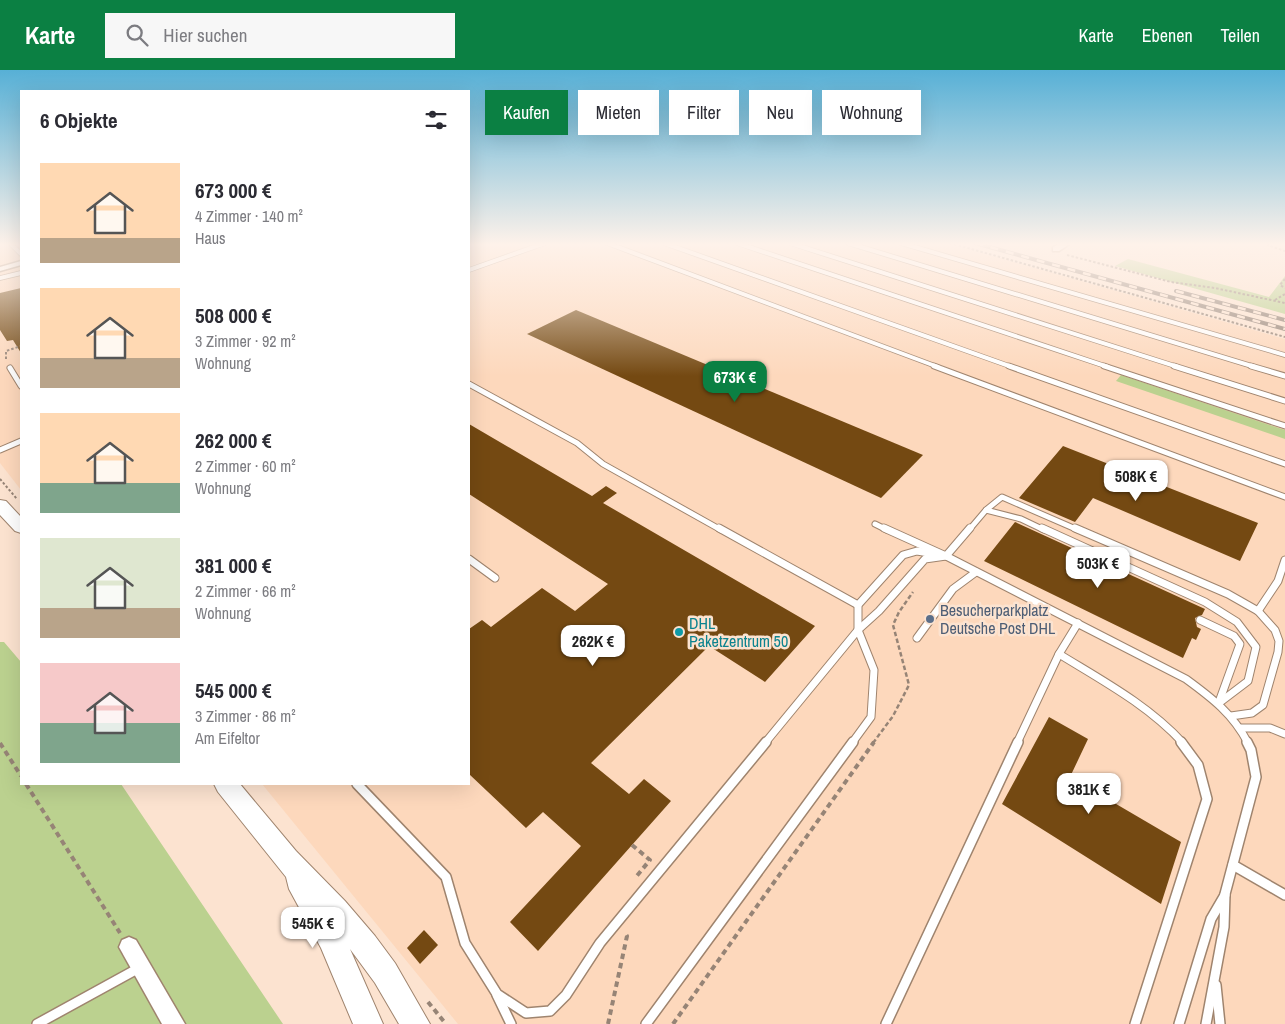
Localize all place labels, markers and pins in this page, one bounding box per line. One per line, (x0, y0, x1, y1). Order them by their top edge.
pin: 673K € (694, 360, 776, 403)
pin: 508K € (1095, 460, 1177, 502)
pin: 503K € (1057, 546, 1139, 589)
place label: Besucherparkplatz Deutsche Post DHL (940, 599, 1056, 639)
place label: DHL Paketzentrum 50 (689, 612, 788, 652)
marker: Besucherparkplatz Deutsche Post DHL (924, 613, 936, 625)
pin: 262K € (552, 624, 634, 667)
marker: DHL Paketzentrum 50 (673, 626, 685, 638)
pin: 381K € (1048, 772, 1130, 815)
pin: 545K € (272, 906, 354, 949)

